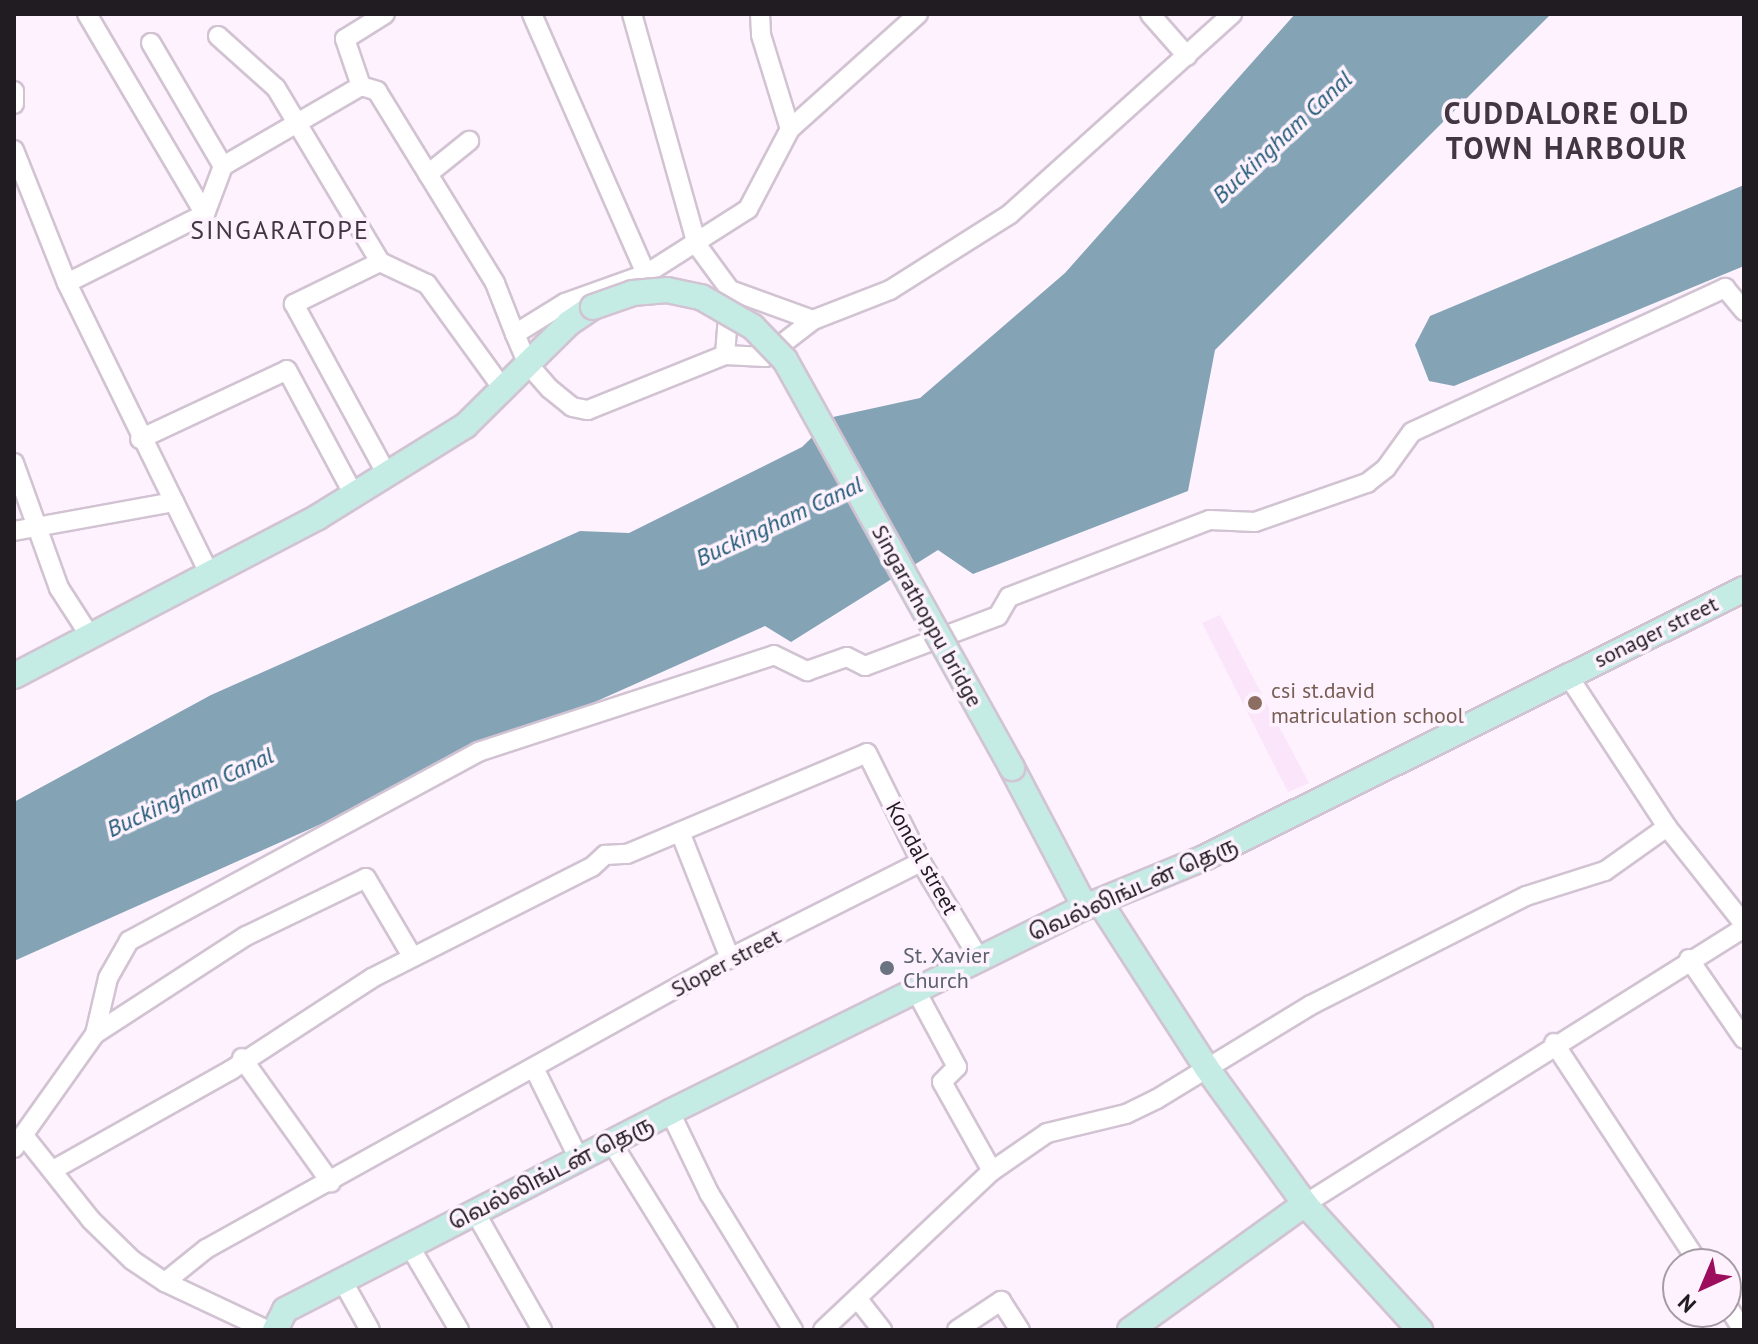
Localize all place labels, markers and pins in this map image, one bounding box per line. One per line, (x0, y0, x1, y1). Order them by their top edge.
place label: csi st.david matriculation school (1271, 677, 1464, 728)
marker: csi st.david matriculation school (1246, 694, 1264, 712)
place label: St. Xavier Church (903, 942, 992, 994)
marker: St. Xavier Church (878, 959, 896, 977)

